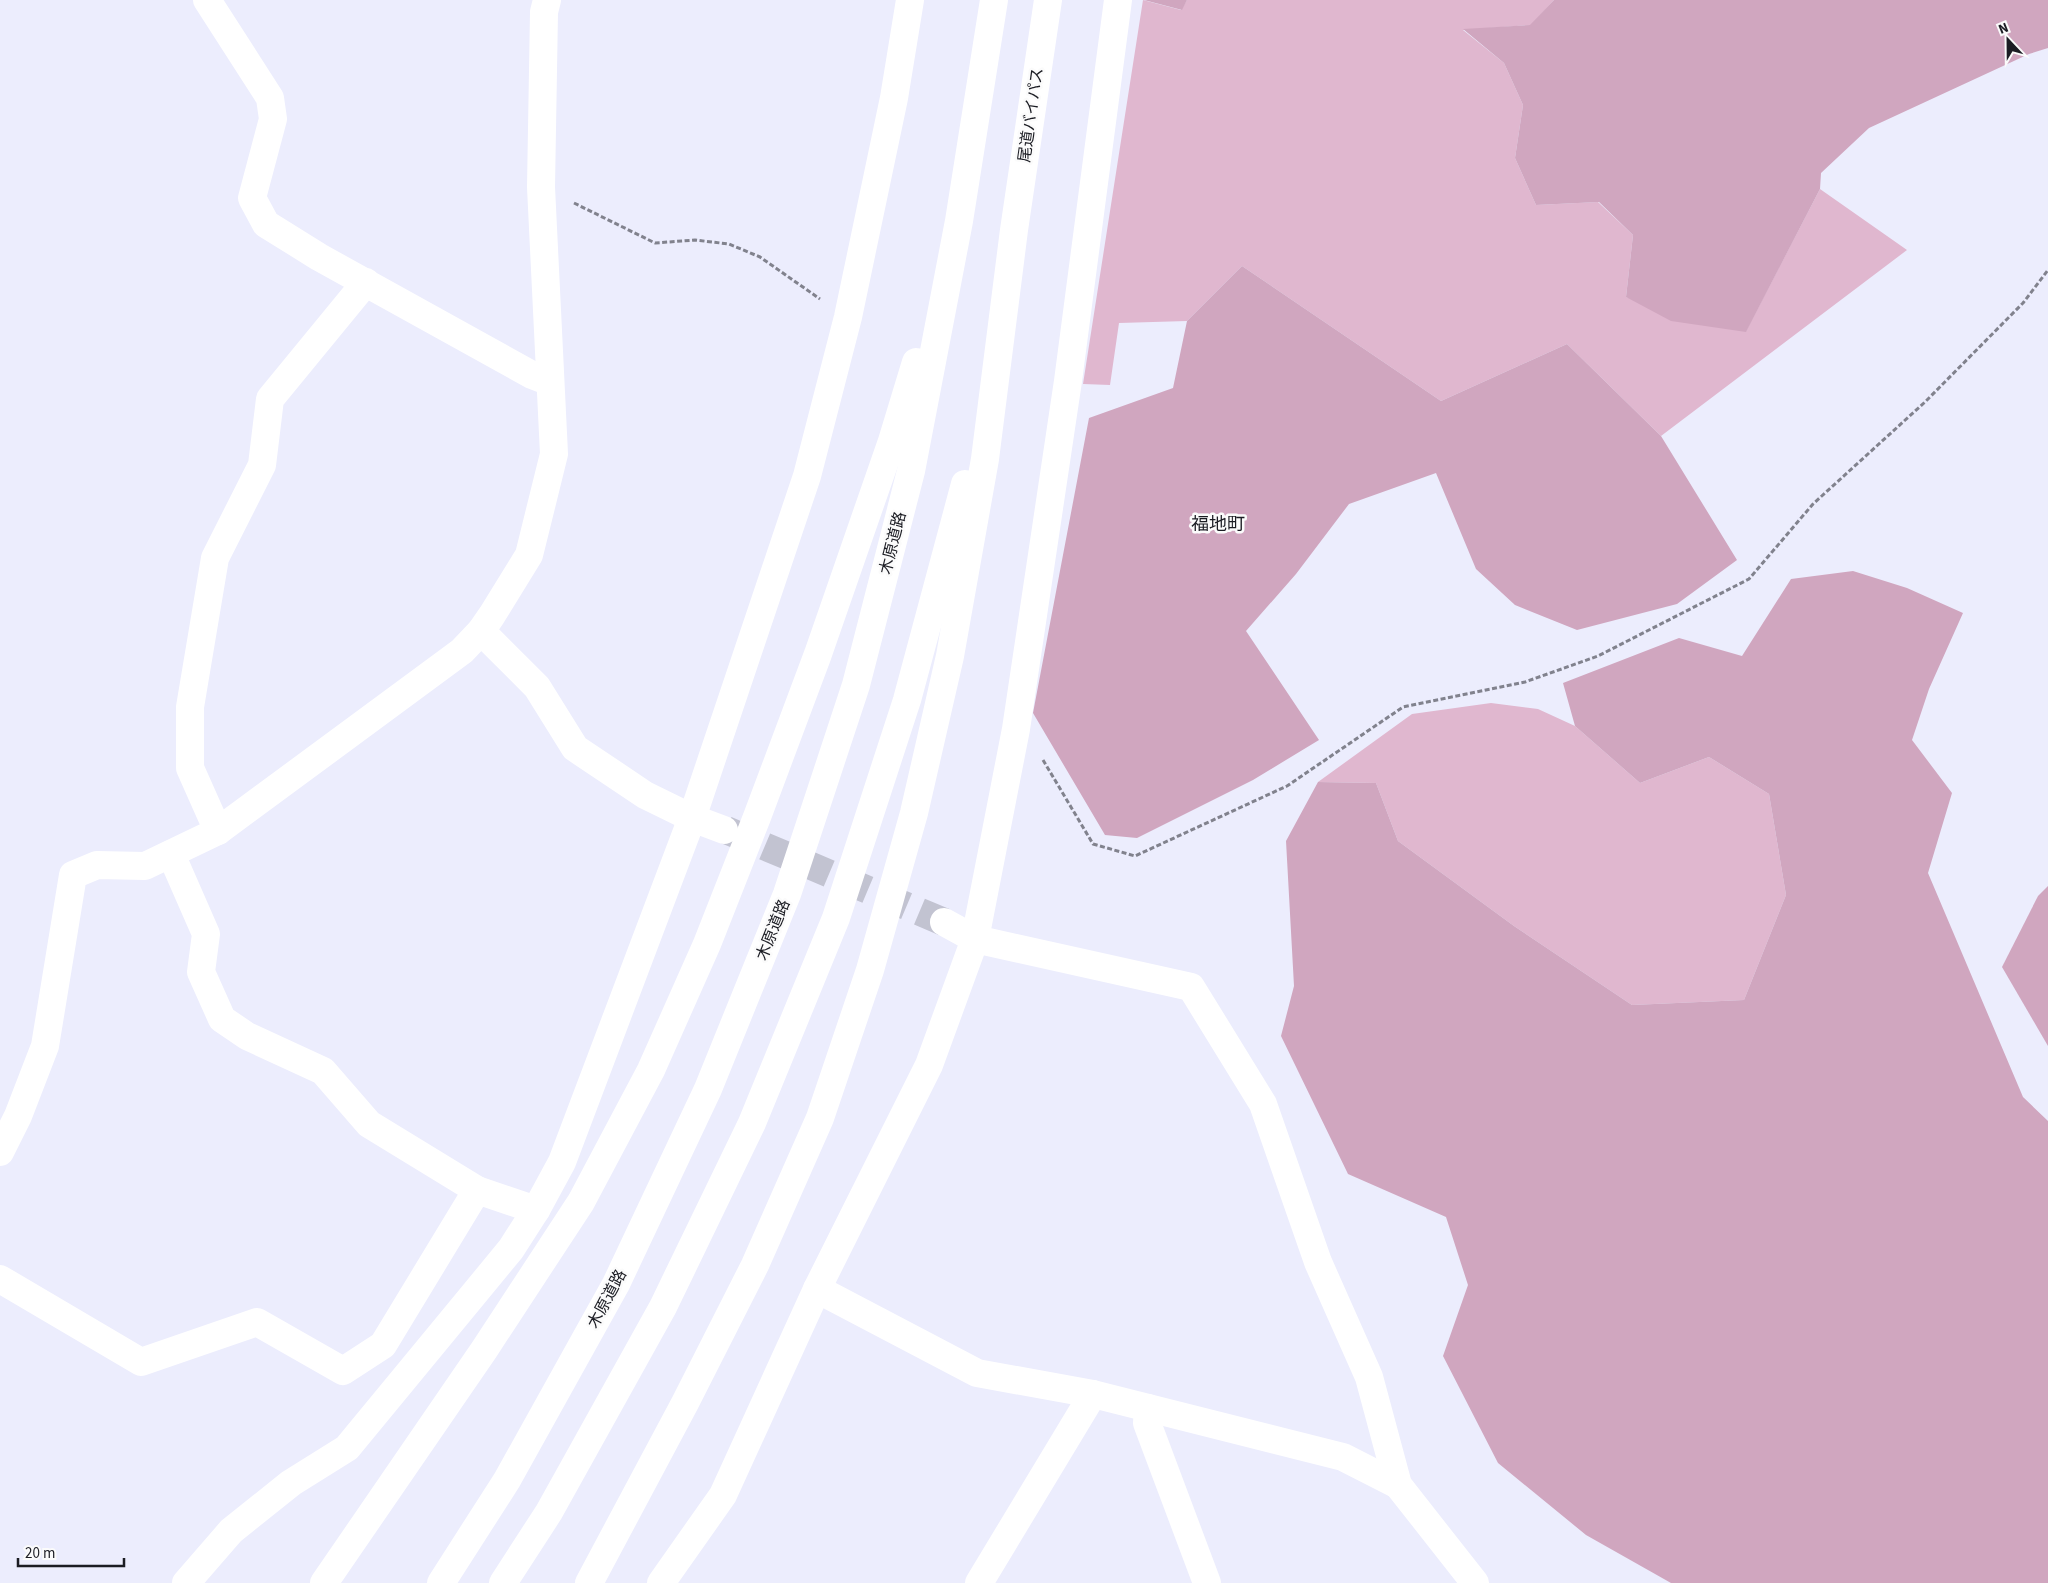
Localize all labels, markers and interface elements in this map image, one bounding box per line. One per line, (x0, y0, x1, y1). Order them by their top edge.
north arrow (1983, 15, 2033, 65)
text: N (1995, 18, 2012, 40)
street label: 尾道バイパス (1013, 66, 1049, 164)
street label: 木原道路 (875, 509, 911, 577)
district label: 福地町 (1191, 512, 1245, 537)
street label: 木原道路 (751, 896, 795, 964)
street label: 木原道路 (582, 1266, 632, 1332)
scale bar (18, 1536, 124, 1568)
text: 20 m (25, 1543, 55, 1564)

